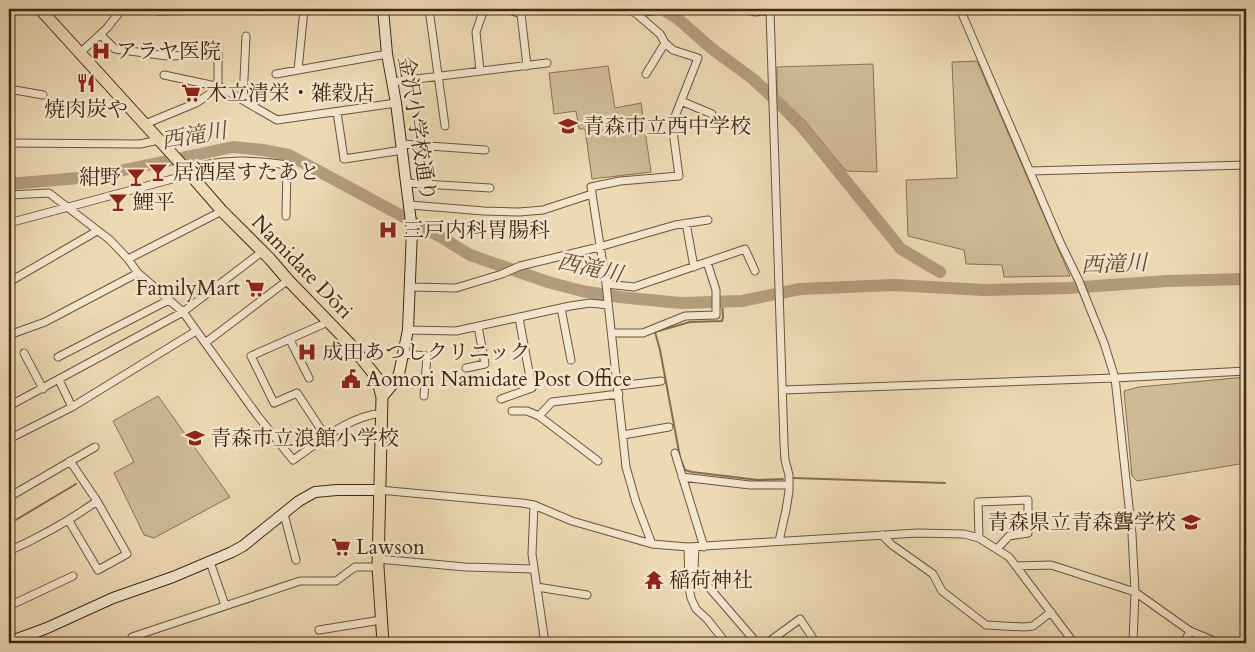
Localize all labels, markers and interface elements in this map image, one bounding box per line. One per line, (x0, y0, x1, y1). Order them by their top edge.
place label: アラヤ医院 (116, 37, 221, 66)
hospital icon: アラヤ医院 (90, 40, 112, 62)
street label: 金沢小学校通り (391, 54, 443, 204)
restaurant icon: 焼肉炭や (75, 72, 97, 94)
place label: 木立清栄・雑穀店 (206, 79, 374, 108)
supermarket icon: 木立清栄・雑穀店 (180, 82, 202, 104)
place label: 焼肉炭や (44, 95, 128, 124)
place label: 青森市立西中学校 (583, 112, 751, 141)
water label: 西滝川 (159, 115, 231, 157)
school or university icon: 青森市立西中学校 (557, 115, 579, 137)
place label: 居酒屋すたあと (173, 158, 320, 187)
bar icon: 居酒屋すたあと (147, 161, 169, 183)
place label: 紺野 (79, 163, 121, 192)
bar icon: 紺野 (125, 166, 147, 188)
place label: 鯉平 (133, 188, 175, 217)
bar icon: 鯉平 (107, 191, 129, 213)
street label: Namidate Dōri (245, 208, 359, 326)
place label: 三戸内科胃腸科 (403, 216, 550, 245)
hospital icon: 三戸内科胃腸科 (377, 219, 399, 241)
water label: 西滝川 (555, 246, 627, 290)
water label: 西滝川 (1080, 248, 1149, 280)
place label: FamilyMart (136, 274, 240, 303)
supermarket icon: FamilyMart (244, 277, 266, 299)
place label: 成田あつしクリニック (322, 338, 531, 367)
hospital icon: 成田あつしクリニック (296, 341, 318, 363)
place label: Aomori Namidate Post Office (366, 365, 632, 394)
public building icon: Aomori Namidate Post Office (340, 368, 362, 390)
place label: 青森市立浪館小学校 (210, 424, 399, 453)
school or university icon: 青森市立浪館小学校 (184, 427, 206, 449)
place label: 青森県立青森聾学校 (987, 508, 1176, 537)
school or university icon: 青森県立青森聾学校 (1180, 511, 1202, 533)
place label: Lawson (356, 533, 425, 562)
supermarket icon: Lawson (330, 536, 352, 558)
place label: 稲荷神社 (669, 566, 753, 595)
temple icon: 稲荷神社 (643, 569, 665, 591)

